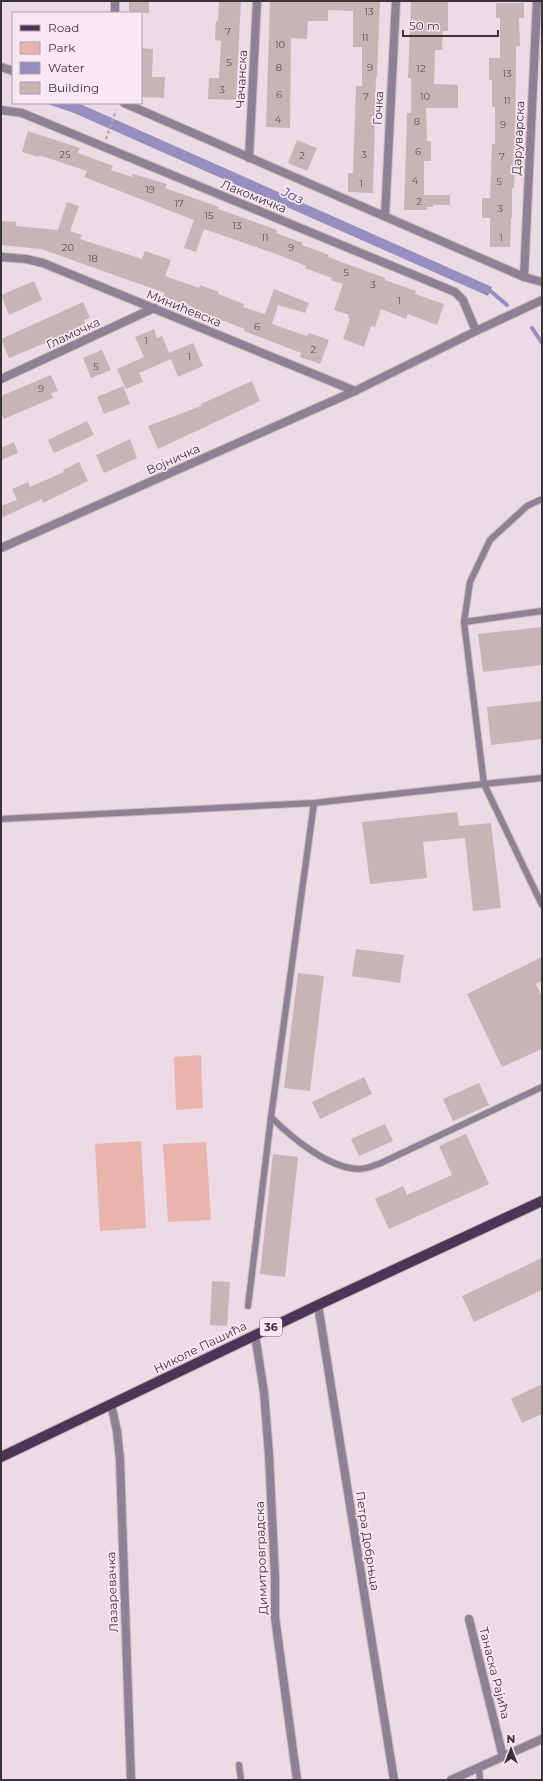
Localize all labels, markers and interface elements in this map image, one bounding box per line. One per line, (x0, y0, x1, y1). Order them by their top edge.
house number: 13 (364, 5, 374, 18)
legend (12, 12, 142, 104)
scale bar (403, 12, 498, 38)
text: 50 m (409, 18, 440, 33)
text: Road (48, 20, 79, 35)
house number: 7 (225, 25, 231, 38)
house number: 11 (361, 31, 369, 44)
house number: 10 (275, 38, 285, 51)
text: Park (48, 40, 76, 55)
street label: Чачанска (232, 49, 250, 109)
house number: 5 (226, 56, 232, 69)
text: Water (48, 60, 85, 75)
house number: 8 (276, 61, 282, 74)
house number: 9 (367, 61, 373, 74)
house number: 12 (416, 62, 426, 75)
house number: 13 (502, 67, 512, 80)
text: Building (48, 80, 99, 95)
house number: 3 (219, 83, 225, 96)
house number: 6 (276, 88, 282, 101)
house number: 7 (363, 90, 369, 103)
house number: 10 (420, 90, 430, 103)
street label: Гочка (370, 91, 386, 125)
house number: 11 (503, 94, 511, 107)
street label: Даруварска (509, 100, 527, 176)
house number: 4 (275, 113, 282, 126)
house number: 8 (414, 115, 420, 128)
house number: 9 (500, 118, 506, 131)
house number: 6 (415, 145, 421, 158)
house number: 25 (59, 148, 71, 161)
house number: 3 (361, 148, 367, 161)
house number: 2 (299, 149, 305, 162)
house number: 7 (499, 150, 505, 163)
house number: 4 (412, 174, 419, 187)
house number: 5 (496, 175, 502, 188)
street label: Лакомичка (219, 176, 289, 216)
house number: 1 (359, 177, 363, 190)
house number: 19 (145, 183, 155, 196)
water label: Јаз (278, 183, 307, 207)
house number: 2 (416, 195, 422, 208)
house number: 17 (174, 197, 184, 210)
house number: 3 (497, 202, 503, 215)
house number: 15 (204, 209, 214, 222)
house number: 13 (232, 219, 242, 232)
house number: 11 (261, 231, 269, 244)
house number: 1 (499, 231, 503, 244)
house number: 20 (62, 241, 75, 254)
house number: 9 (288, 241, 294, 254)
house number: 18 (88, 252, 98, 265)
house number: 5 (343, 266, 349, 279)
house number: 3 (370, 278, 376, 291)
street label: Минићевска (144, 286, 224, 330)
house number: 1 (397, 294, 401, 307)
street label: Гламочка (44, 314, 102, 352)
house number: 6 (254, 320, 260, 333)
house number: 1 (144, 334, 148, 347)
house number: 2 (310, 343, 316, 356)
house number: 1 (187, 350, 191, 363)
house number: 5 (93, 360, 99, 373)
house number: 9 (38, 382, 44, 395)
street label: Војничка (144, 440, 202, 478)
street label: Николе Пашића (151, 1318, 249, 1376)
road number: 36 (260, 1318, 282, 1336)
street label: Петра Добрњца (353, 1490, 383, 1592)
street label: Димитровградска (252, 1501, 270, 1615)
street label: Лазаревачка (103, 1551, 121, 1633)
street label: Танаска Рајића (476, 1625, 514, 1721)
north arrow (491, 1729, 531, 1769)
text: N (507, 1732, 515, 1746)

